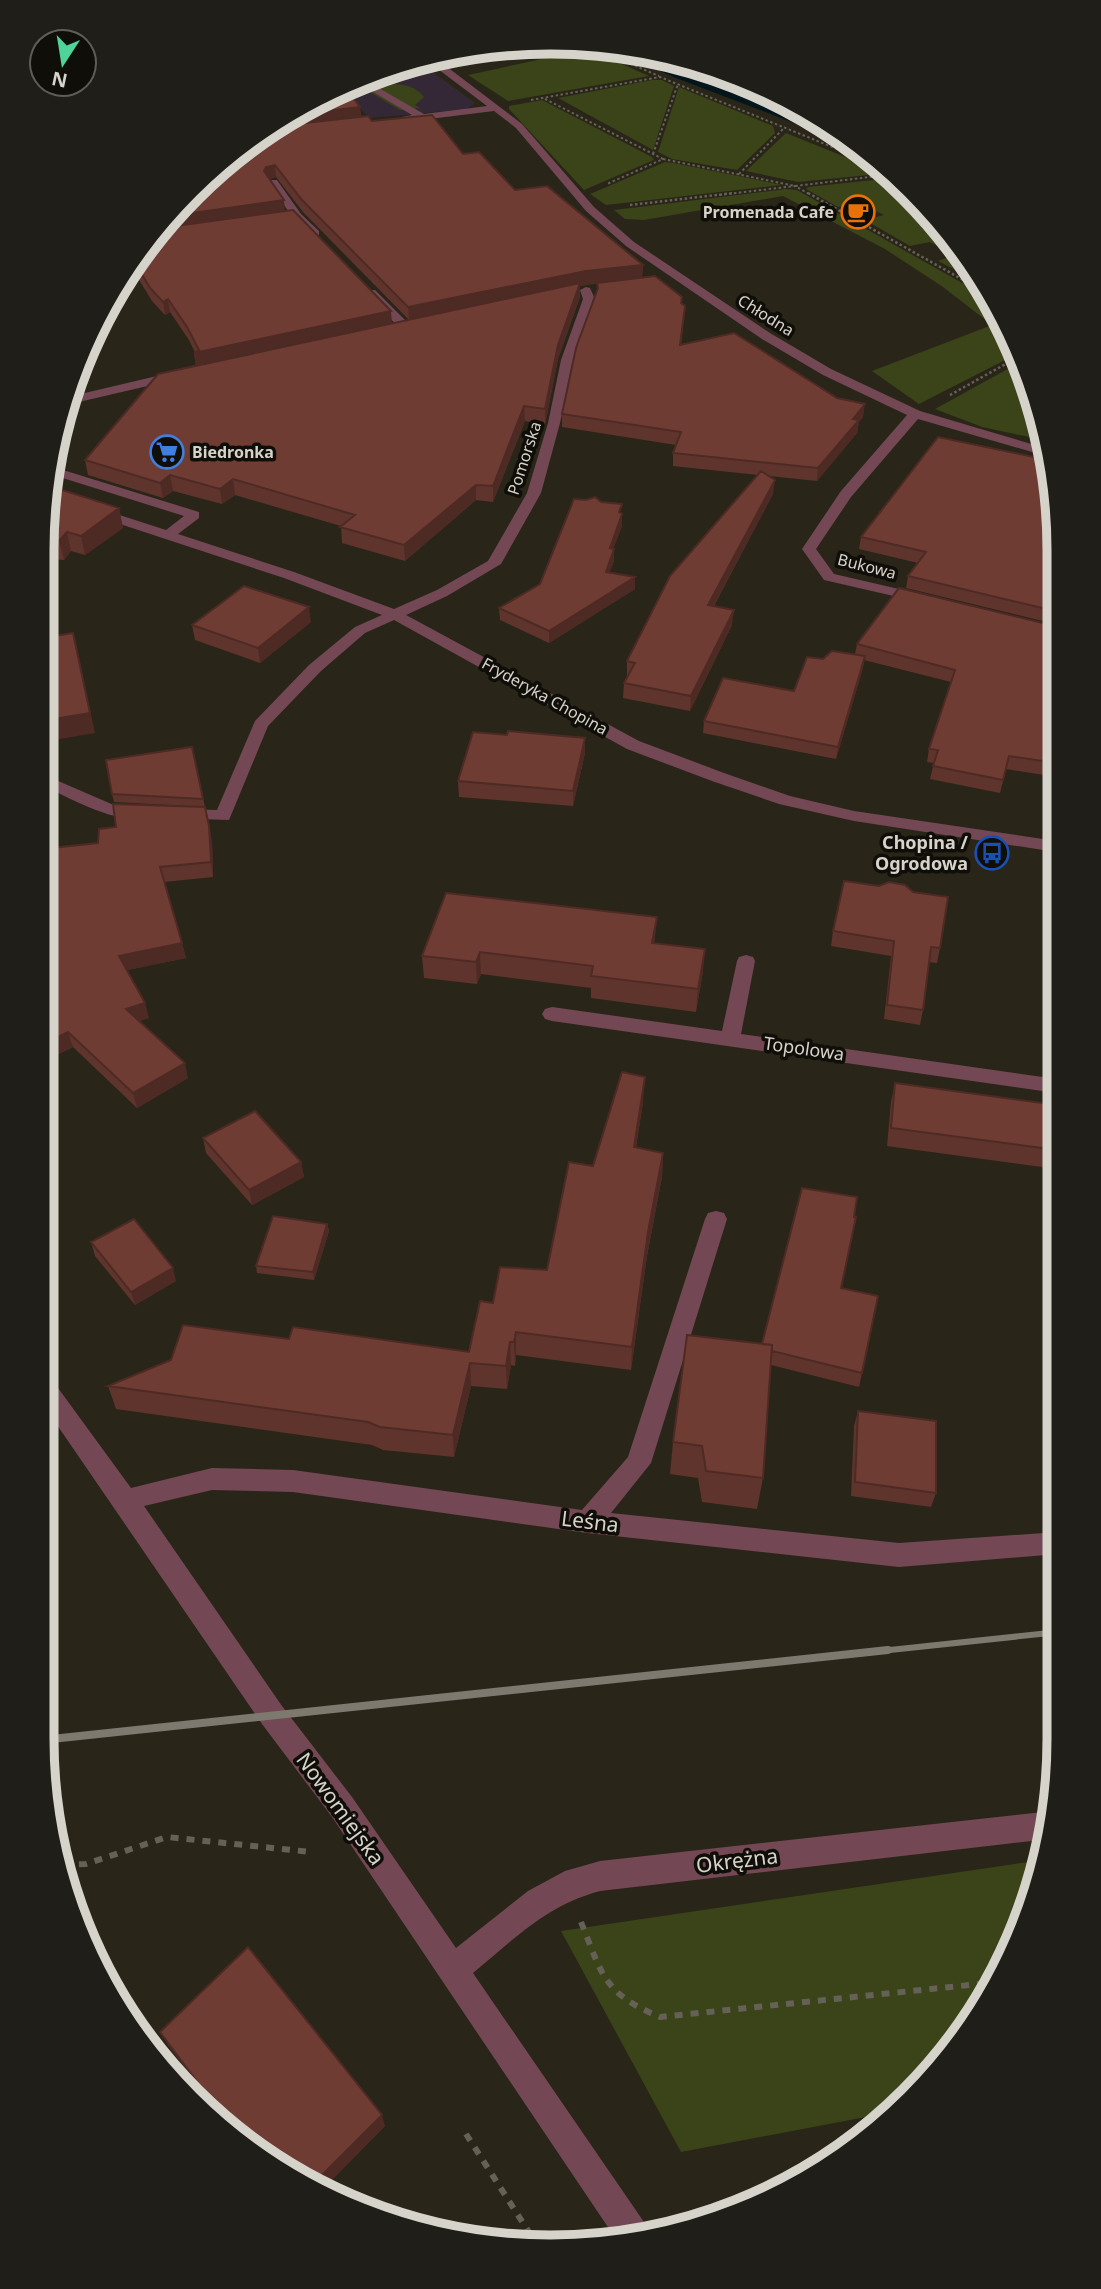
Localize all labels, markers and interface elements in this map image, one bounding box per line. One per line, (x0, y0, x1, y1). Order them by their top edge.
north arrow (28, 28, 98, 98)
text: N (49, 65, 70, 94)
cafe icon: Promenada Cafe (839, 193, 877, 231)
place label: Promenada Cafe (703, 201, 834, 223)
street label: Chłodna (734, 289, 798, 341)
street label: Pomorska (502, 419, 546, 497)
supermarket icon: Biedronka (148, 433, 186, 471)
place label: Biedronka (192, 441, 274, 463)
street label: Bukowa (835, 548, 899, 584)
street label: Fryderyka Chopina (478, 652, 612, 740)
place label: Chopina / Ogrodowa (875, 830, 969, 875)
bus stop icon: Chopina / Ogrodowa (973, 834, 1011, 872)
street label: Topolowa (762, 1030, 846, 1066)
street label: Leśna (560, 1504, 620, 1538)
street label: Nowomiejska (290, 1746, 391, 1870)
street label: Okrężna (694, 1841, 779, 1879)

